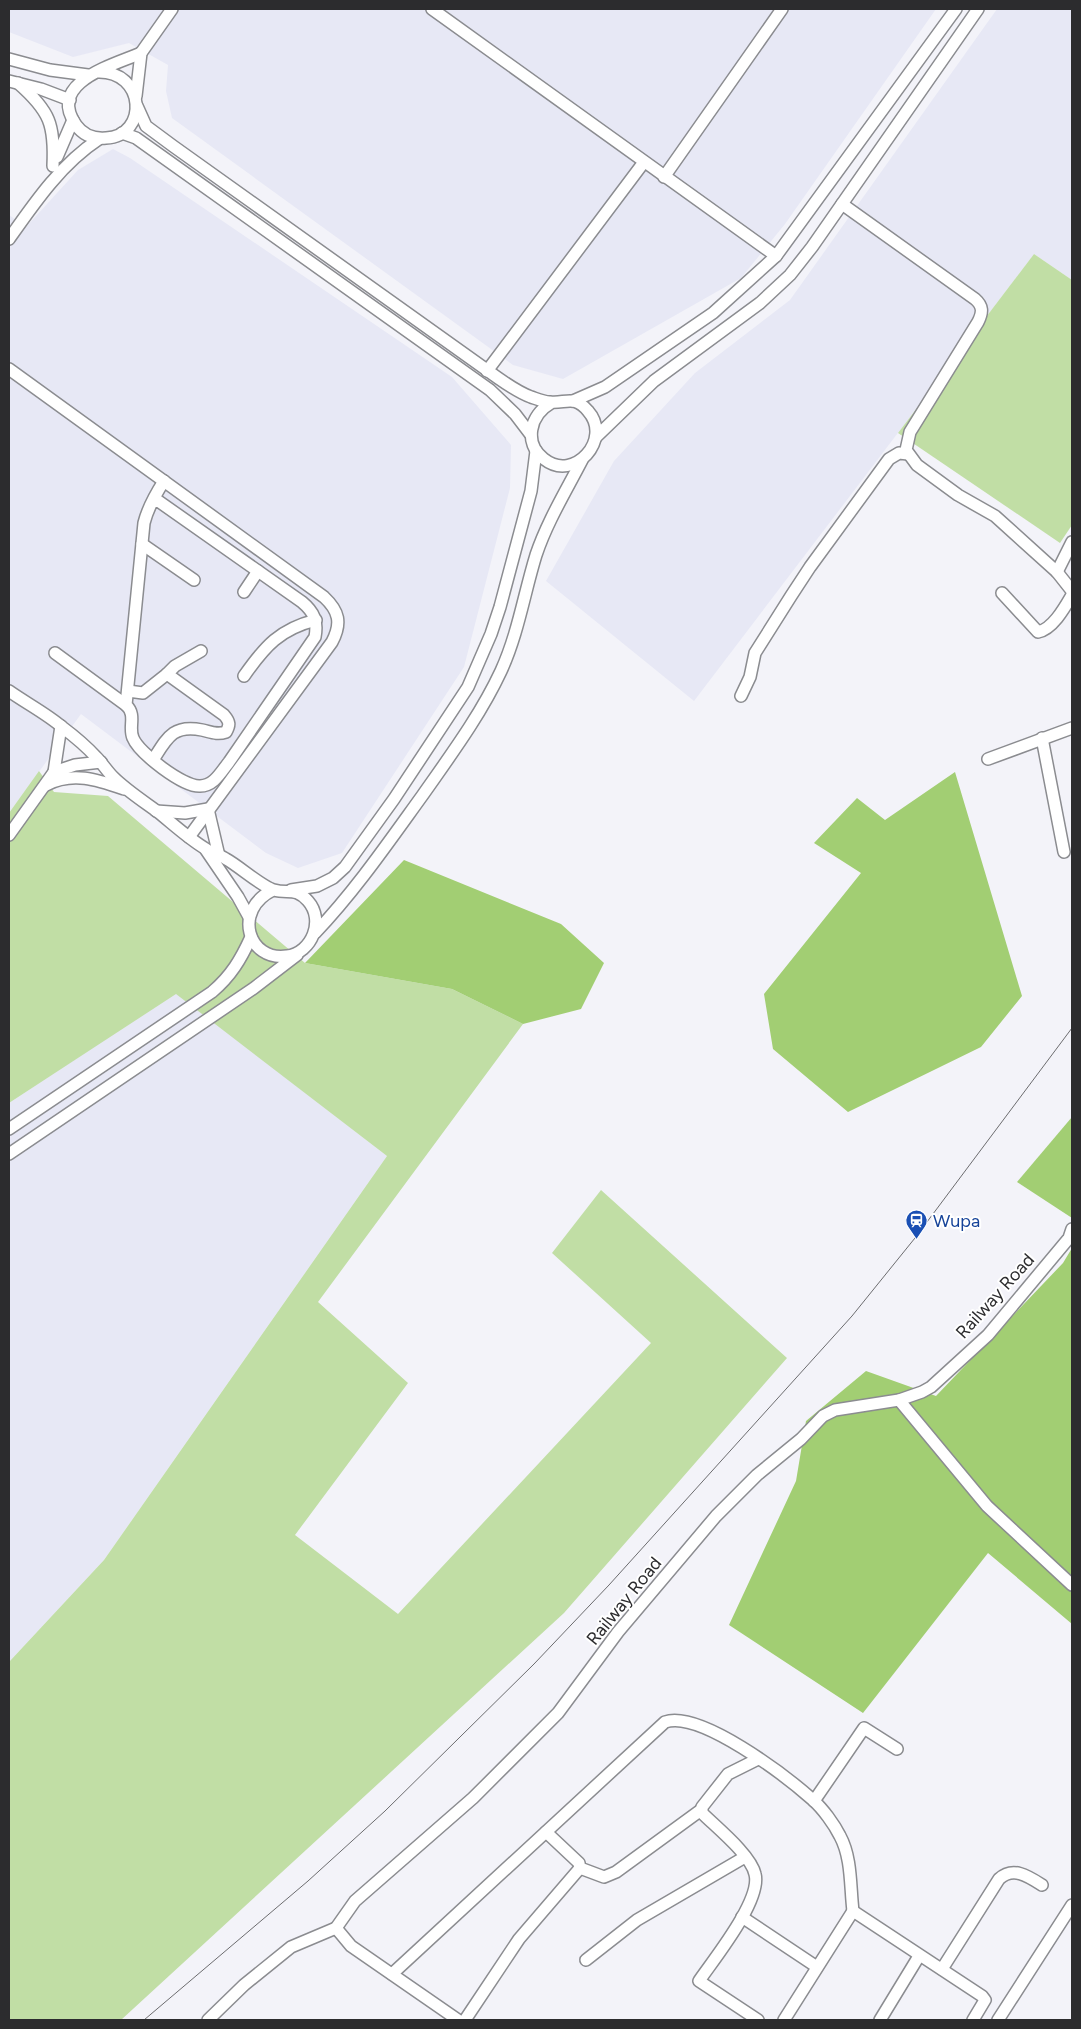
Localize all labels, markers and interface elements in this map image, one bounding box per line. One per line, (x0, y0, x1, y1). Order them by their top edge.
station icon: Wupa (905, 1209, 929, 1240)
place label: Wupa (933, 1210, 980, 1232)
street label: Railway Road (951, 1249, 1039, 1343)
street label: Railway Road (582, 1553, 666, 1649)

